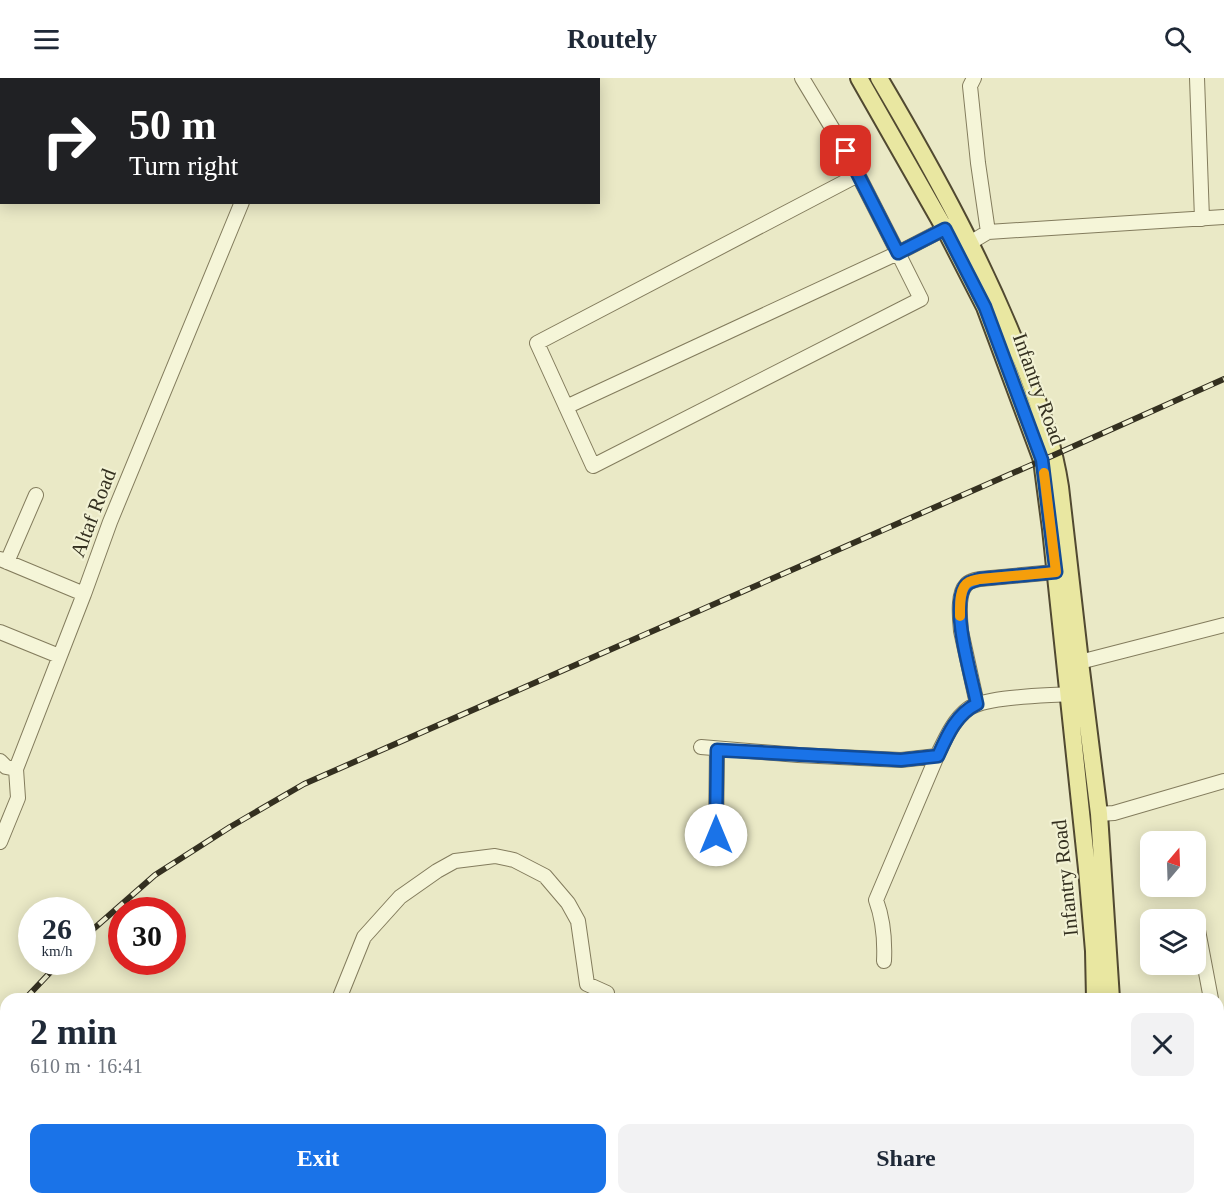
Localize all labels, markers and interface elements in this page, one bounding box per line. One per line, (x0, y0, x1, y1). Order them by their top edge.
icon: menu (30, 23, 63, 56)
icon: search (1161, 23, 1194, 56)
text: Routely (567, 24, 657, 54)
icon: right (30, 102, 108, 180)
text: 50 m (129, 102, 217, 148)
pin (820, 125, 871, 176)
icon: arrive (829, 134, 862, 167)
text: Turn right (129, 151, 238, 181)
street label: Infantry Road (1008, 330, 1070, 449)
street label: Altaf Road (65, 465, 121, 561)
position arrow (684, 803, 748, 867)
street label: Infantry Road (1047, 818, 1083, 938)
north arrow (1140, 831, 1206, 897)
map controls (1140, 831, 1206, 975)
speed limit sign: 30 (108, 897, 186, 975)
button: layers (1140, 909, 1206, 975)
text: 26 (42, 912, 72, 945)
text: km/h (42, 943, 72, 959)
text: 2 min (30, 1012, 117, 1052)
button: close (1131, 1013, 1194, 1076)
text: 610 m · 16:41 (30, 1055, 143, 1077)
button: Exit (30, 1124, 606, 1193)
button: Share (618, 1124, 1194, 1193)

